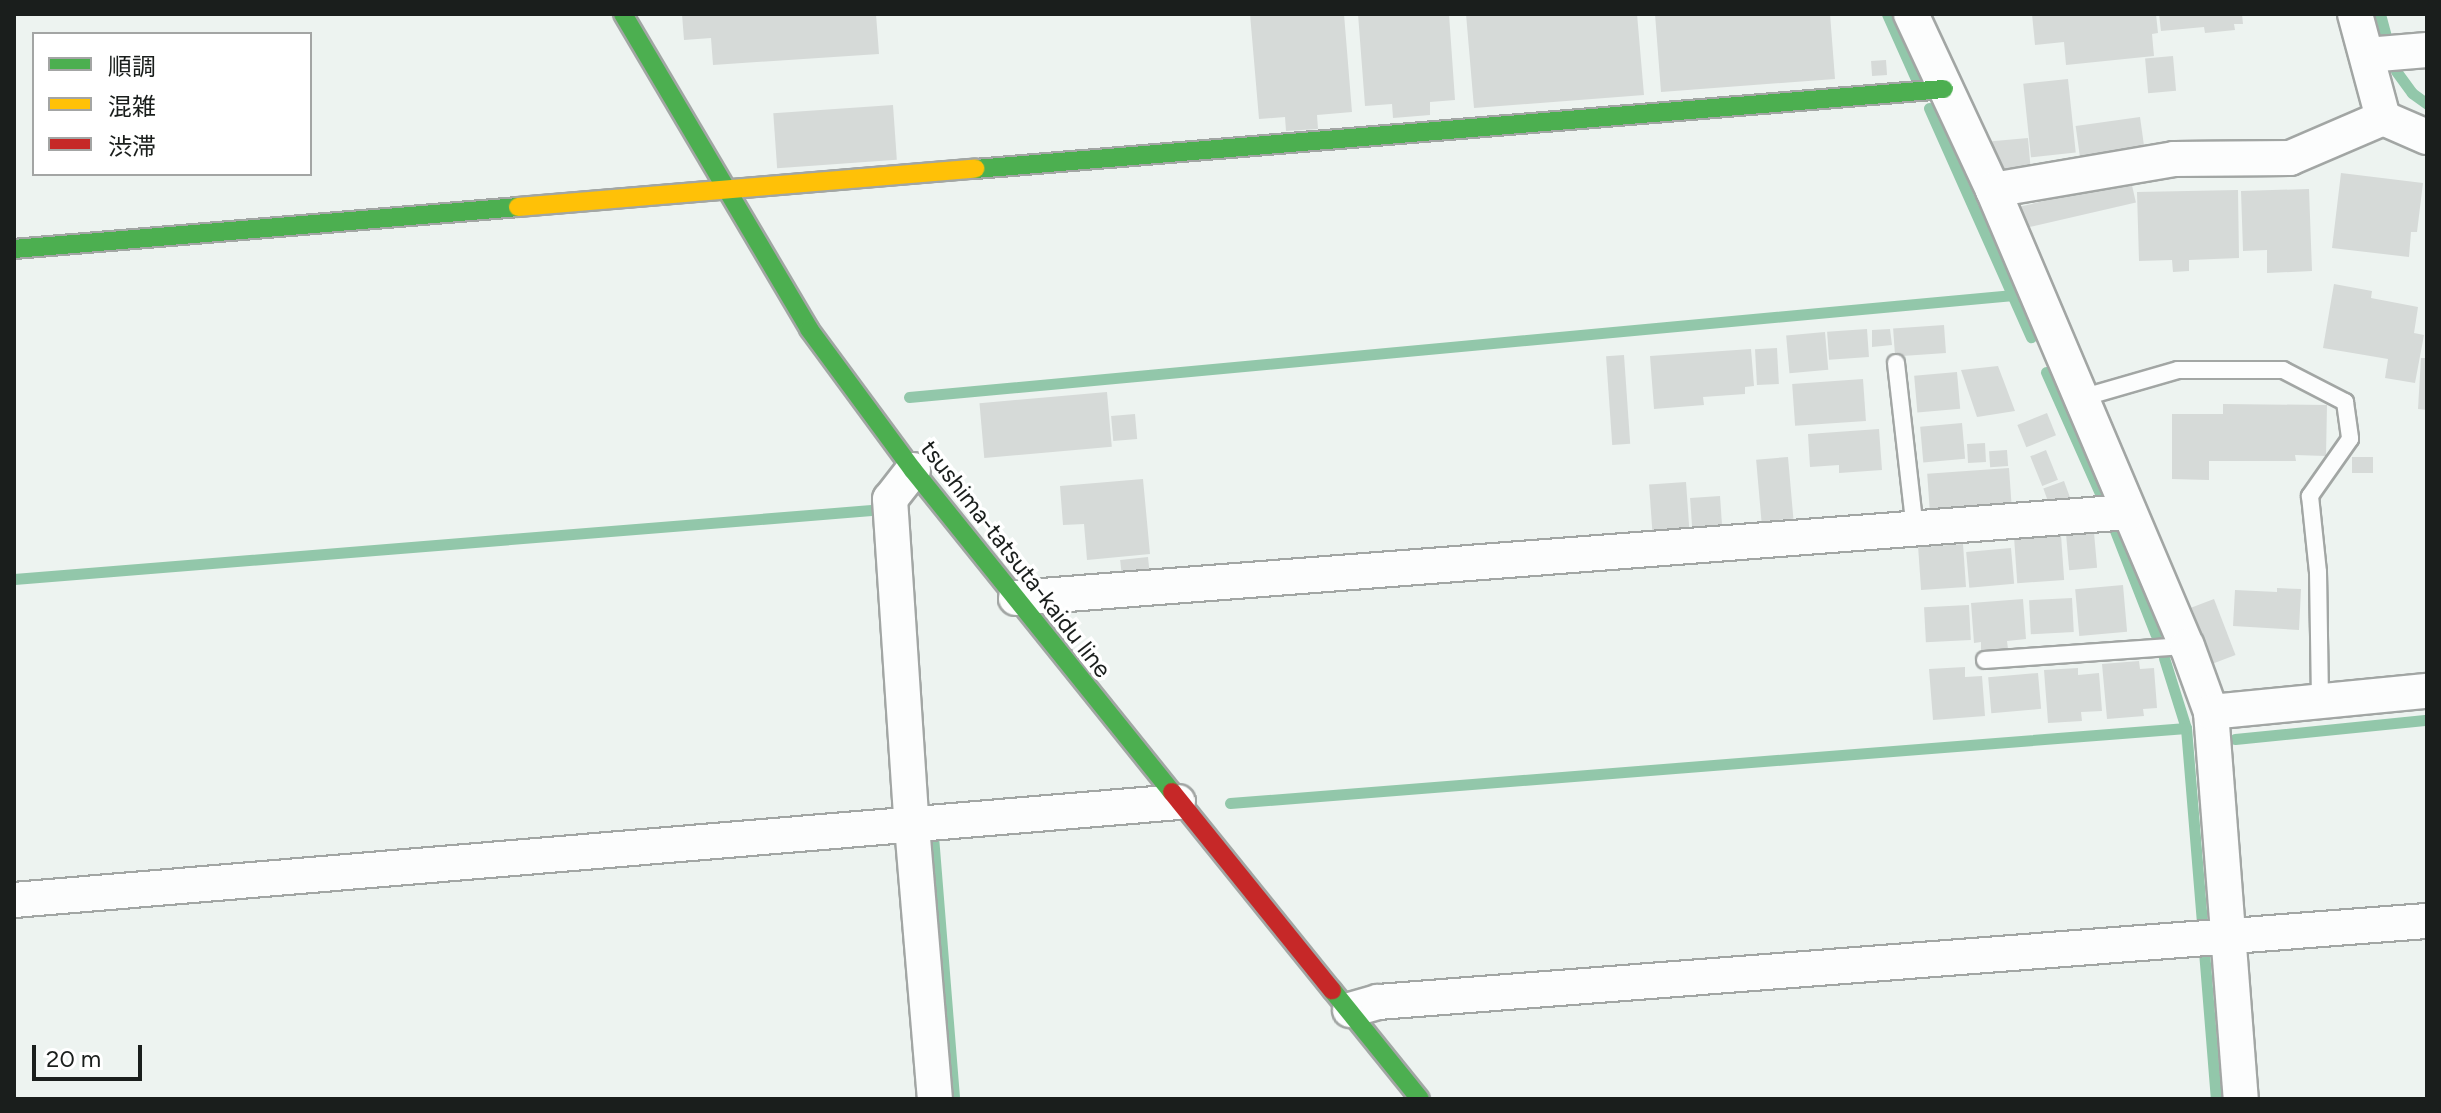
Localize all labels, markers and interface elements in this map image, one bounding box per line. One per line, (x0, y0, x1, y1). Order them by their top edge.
legend (32, 32, 312, 176)
text: 順調 (108, 52, 156, 81)
text: 混雑 (108, 92, 156, 121)
text: 渋滞 (108, 132, 156, 161)
street label: tsushima-tatsuta-kaidu line (915, 435, 1117, 683)
scale bar (36, 1029, 146, 1079)
text: 20 m (46, 1044, 101, 1073)

